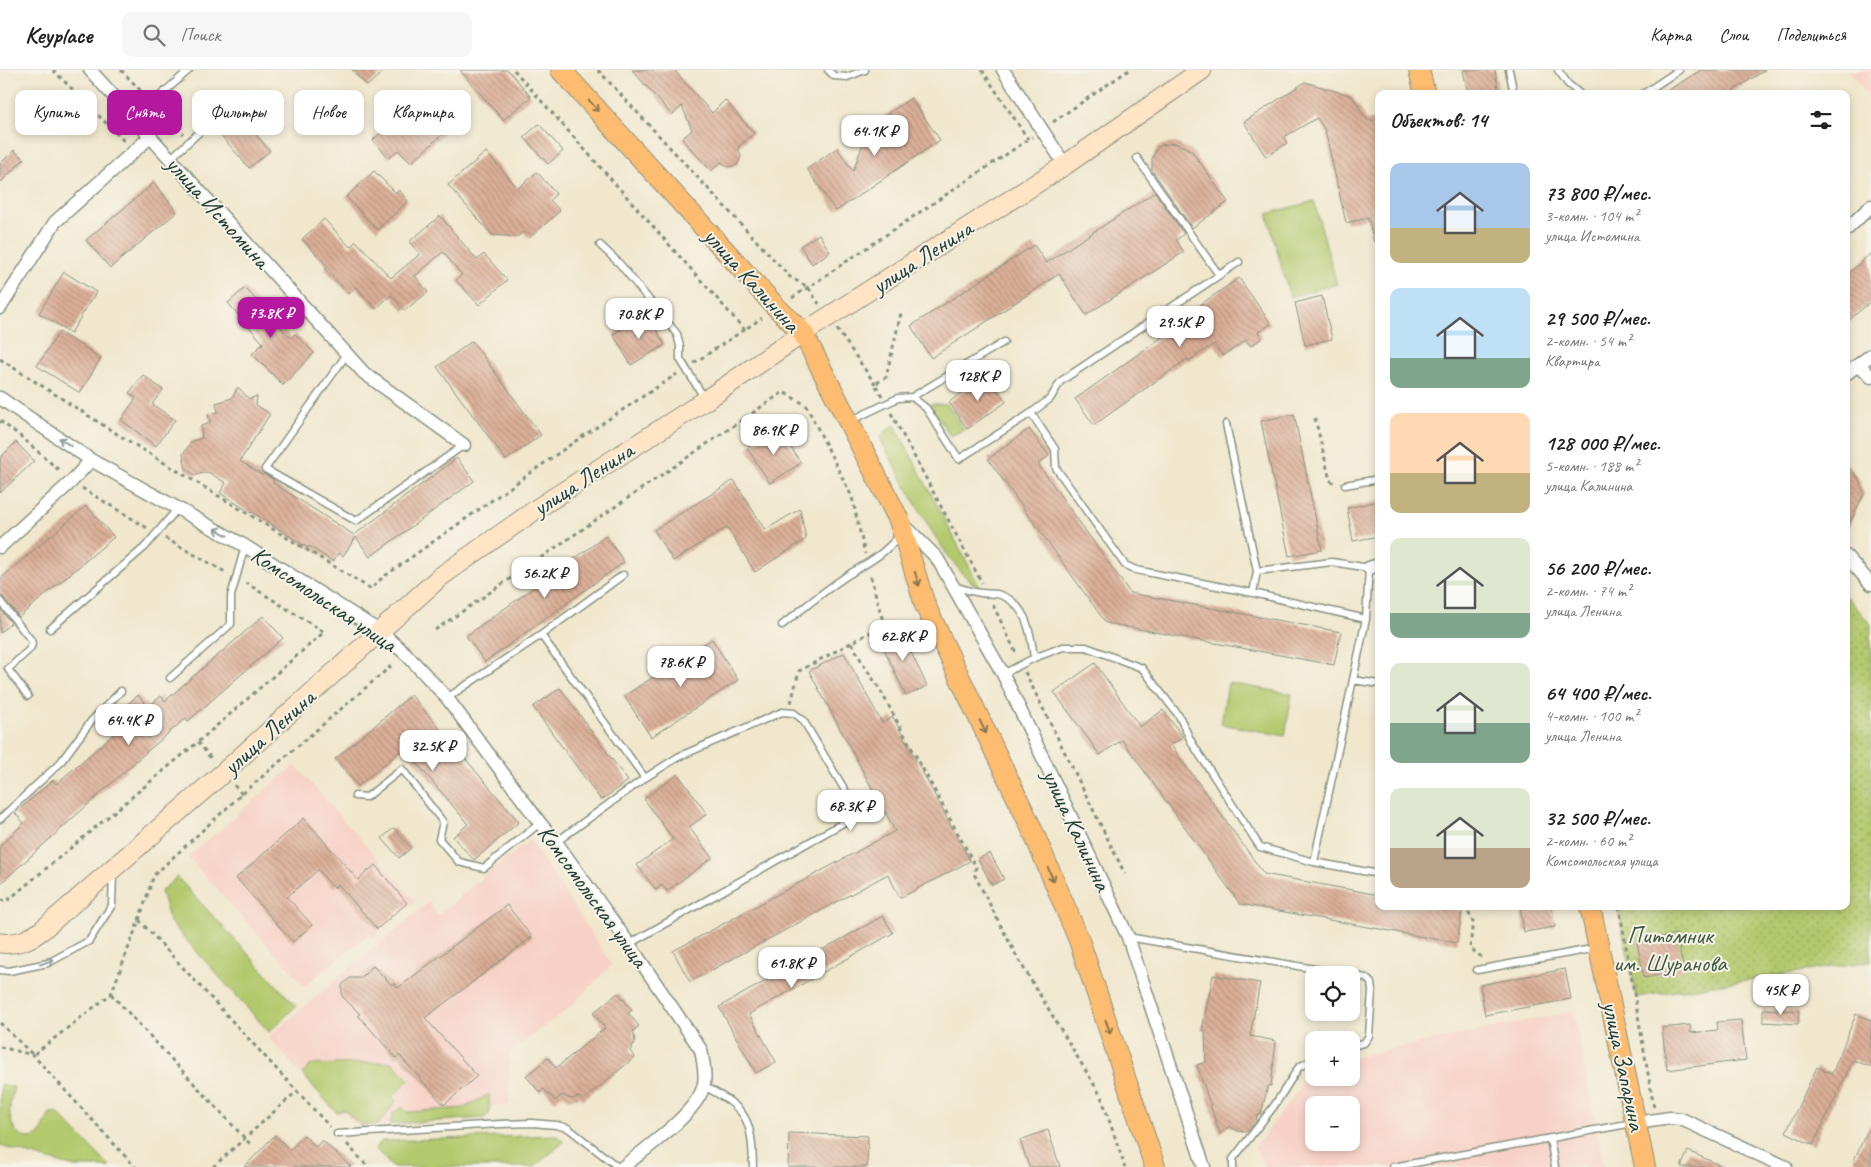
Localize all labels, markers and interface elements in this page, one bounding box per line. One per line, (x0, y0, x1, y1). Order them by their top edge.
search box (122, 12, 472, 57)
text: Keyplace (25, 20, 92, 50)
icon: search (140, 21, 168, 49)
text: Поиск (180, 23, 220, 47)
text: Карта (1650, 24, 1691, 46)
text: Слои (1719, 24, 1748, 46)
text: Поделиться (1776, 24, 1846, 46)
chip: Купить (15, 90, 97, 135)
chip: Снять (107, 90, 182, 135)
chip: Фильтры (192, 90, 284, 135)
chip: Новое (294, 90, 364, 135)
chip: Квартира (374, 90, 471, 135)
one-way arrow (588, 100, 600, 113)
icon: filters (1807, 106, 1835, 134)
text: Объектов: 14 (1390, 107, 1487, 133)
pin: 64.1K ₽ (829, 114, 921, 157)
text: 64.1K ₽ (852, 121, 898, 141)
street label: улица Истомина (158, 148, 278, 276)
text: 73 800 ₽/мес. (1545, 180, 1651, 206)
icon: home (1430, 183, 1490, 243)
text: 3-комн. · 104 m² (1545, 206, 1638, 226)
street label: улица Ленина (864, 212, 980, 302)
street label: улица Калинина (696, 220, 808, 340)
text: улица Истомина (1545, 226, 1639, 246)
pin: 73.8K ₽ (225, 296, 317, 339)
pin: 70.8K ₽ (593, 298, 685, 340)
text: 73.8K ₽ (249, 303, 293, 323)
text: 70.8K ₽ (617, 304, 661, 324)
text: 29 500 ₽/мес. (1545, 305, 1650, 331)
pin: 29.5K ₽ (1134, 306, 1226, 348)
icon: home (1430, 308, 1490, 368)
text: 29.5K ₽ (1158, 312, 1202, 332)
text: 2-комн. · 54 m² (1545, 331, 1631, 351)
text: Квартира (1545, 351, 1600, 371)
pin: 128K ₽ (937, 360, 1019, 402)
text: 128K ₽ (957, 366, 999, 386)
pin: 86.9K ₽ (728, 414, 820, 456)
text: 86.9K ₽ (751, 420, 797, 440)
text: 128 000 ₽/мес. (1545, 430, 1660, 456)
icon: home (1430, 433, 1490, 493)
street label: улица Ленина (525, 434, 641, 524)
one-way arrow (58, 437, 72, 447)
text: 5-комн. · 188 m² (1545, 456, 1638, 476)
text: улица Калинина (1545, 476, 1632, 496)
one-way arrow (214, 527, 228, 537)
street label: Комсомольская улица (246, 539, 404, 659)
text: 56 200 ₽/мес. (1545, 555, 1651, 581)
pin: 56.2K ₽ (499, 556, 591, 599)
icon: home (1430, 558, 1490, 618)
text: 56.2K ₽ (522, 563, 568, 583)
one-way arrow (912, 571, 922, 587)
text: 2-комн. · 74 m² (1545, 581, 1631, 601)
text: улица Ленина (1545, 601, 1621, 621)
pin: 62.8K ₽ (857, 620, 949, 662)
text: 62.8K ₽ (880, 626, 926, 646)
pin: 78.6K ₽ (635, 646, 727, 688)
text: 78.6K ₽ (658, 652, 704, 672)
text: 64 400 ₽/мес. (1545, 680, 1651, 706)
street label: улица Ленина (215, 681, 323, 783)
icon: home (1430, 683, 1490, 743)
pin: 64.4K ₽ (83, 704, 175, 746)
text: 4-комн. · 100 m² (1545, 706, 1638, 726)
text: 64.4K ₽ (106, 710, 152, 730)
one-way arrow (979, 719, 989, 734)
text: улица Ленина (1545, 726, 1621, 746)
pin: 32.5K ₽ (387, 730, 479, 772)
text: 32.5K ₽ (411, 736, 455, 756)
street label: улица Калинина (1035, 762, 1119, 897)
pin: 68.3K ₽ (805, 790, 897, 832)
text: 68.3K ₽ (828, 796, 874, 816)
text: 32 500 ₽/мес. (1545, 805, 1650, 831)
icon: home (1430, 808, 1490, 868)
street label: Комсомольская улица (531, 819, 656, 974)
text: 2-комн. · 60 m² (1545, 831, 1631, 851)
text: Комсомольская улица (1545, 851, 1658, 871)
one-way arrow (1048, 867, 1057, 882)
park label: Питомник им. Шуранова (1613, 920, 1728, 978)
pin: 61.8K ₽ (746, 946, 838, 989)
text: 61.8K ₽ (769, 953, 815, 973)
one-way arrow (39, 957, 55, 966)
map controls (1305, 966, 1360, 1151)
button: locate (1305, 966, 1360, 1021)
pin: 45K ₽ (1746, 974, 1816, 1016)
text: 45K ₽ (1764, 980, 1798, 1000)
street label: улица Запарина (1595, 997, 1653, 1135)
one-way arrow (1104, 1018, 1113, 1034)
button: + (1305, 1031, 1360, 1086)
button: − (1305, 1096, 1360, 1151)

